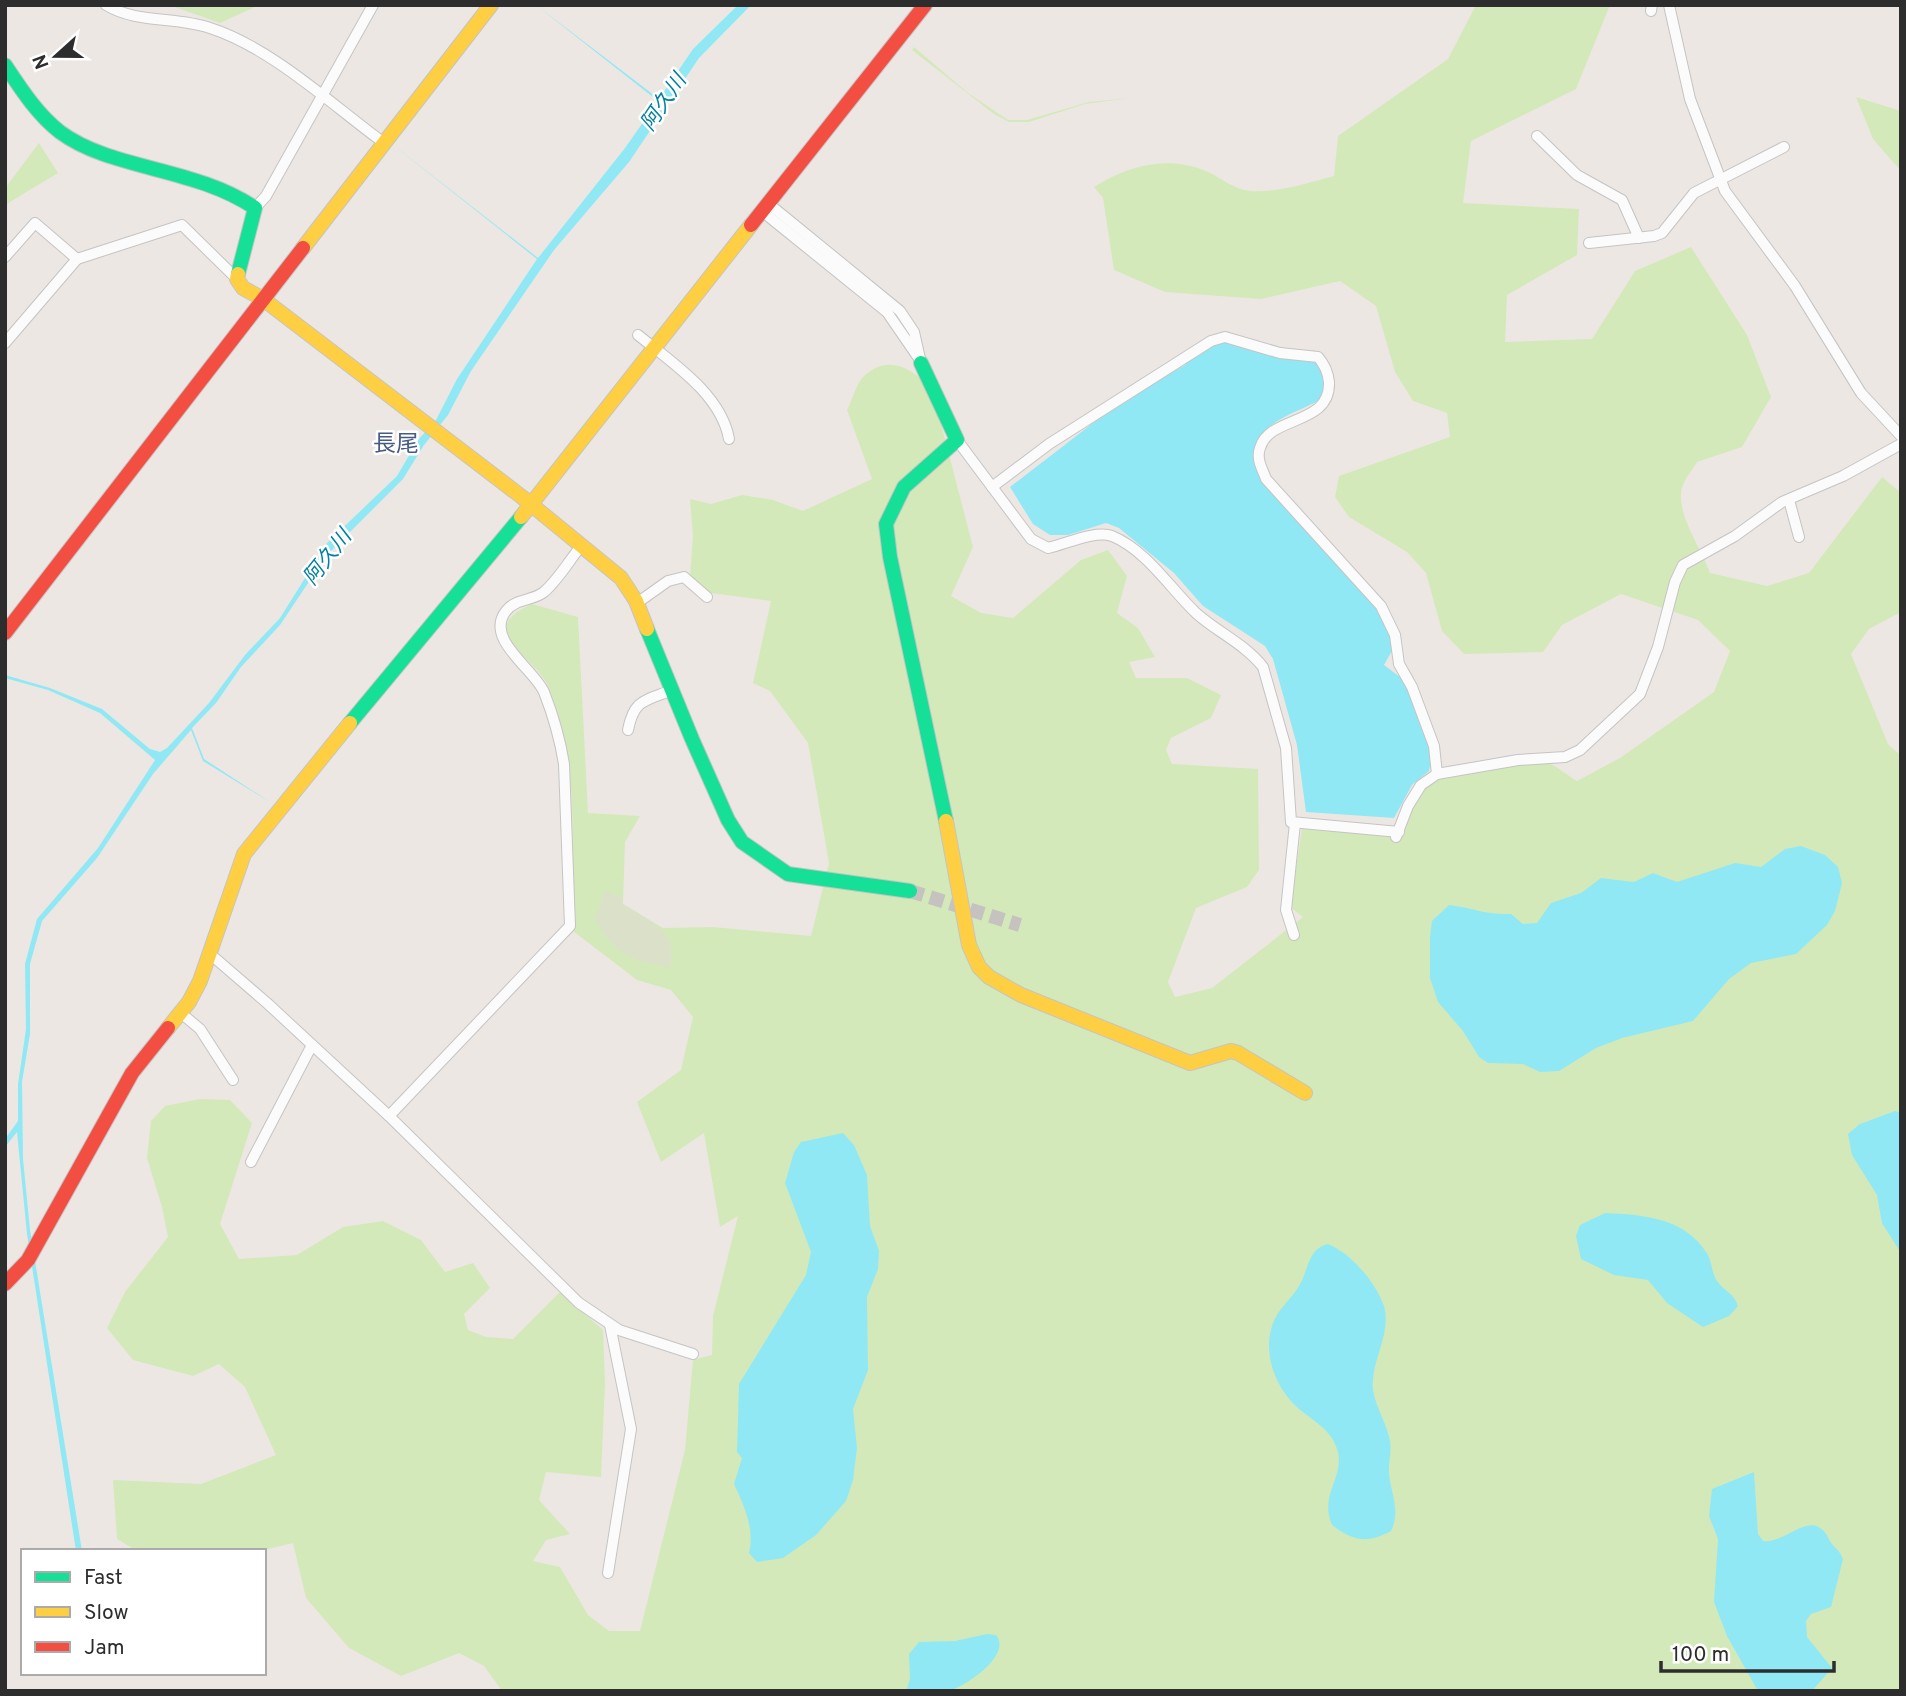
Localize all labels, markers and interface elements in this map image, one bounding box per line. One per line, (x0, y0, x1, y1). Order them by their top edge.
north arrow (21, 21, 91, 91)
text: N (28, 51, 56, 72)
water label: 阿久川 (635, 68, 694, 137)
district label: 長尾 (373, 431, 419, 460)
water label: 阿久川 (298, 523, 359, 591)
legend (21, 1549, 266, 1675)
text: Fast (84, 1565, 123, 1592)
text: Slow (84, 1600, 129, 1627)
scale bar (1661, 1630, 1834, 1674)
text: Jam (84, 1635, 125, 1662)
text: 100 m (1672, 1642, 1729, 1669)

